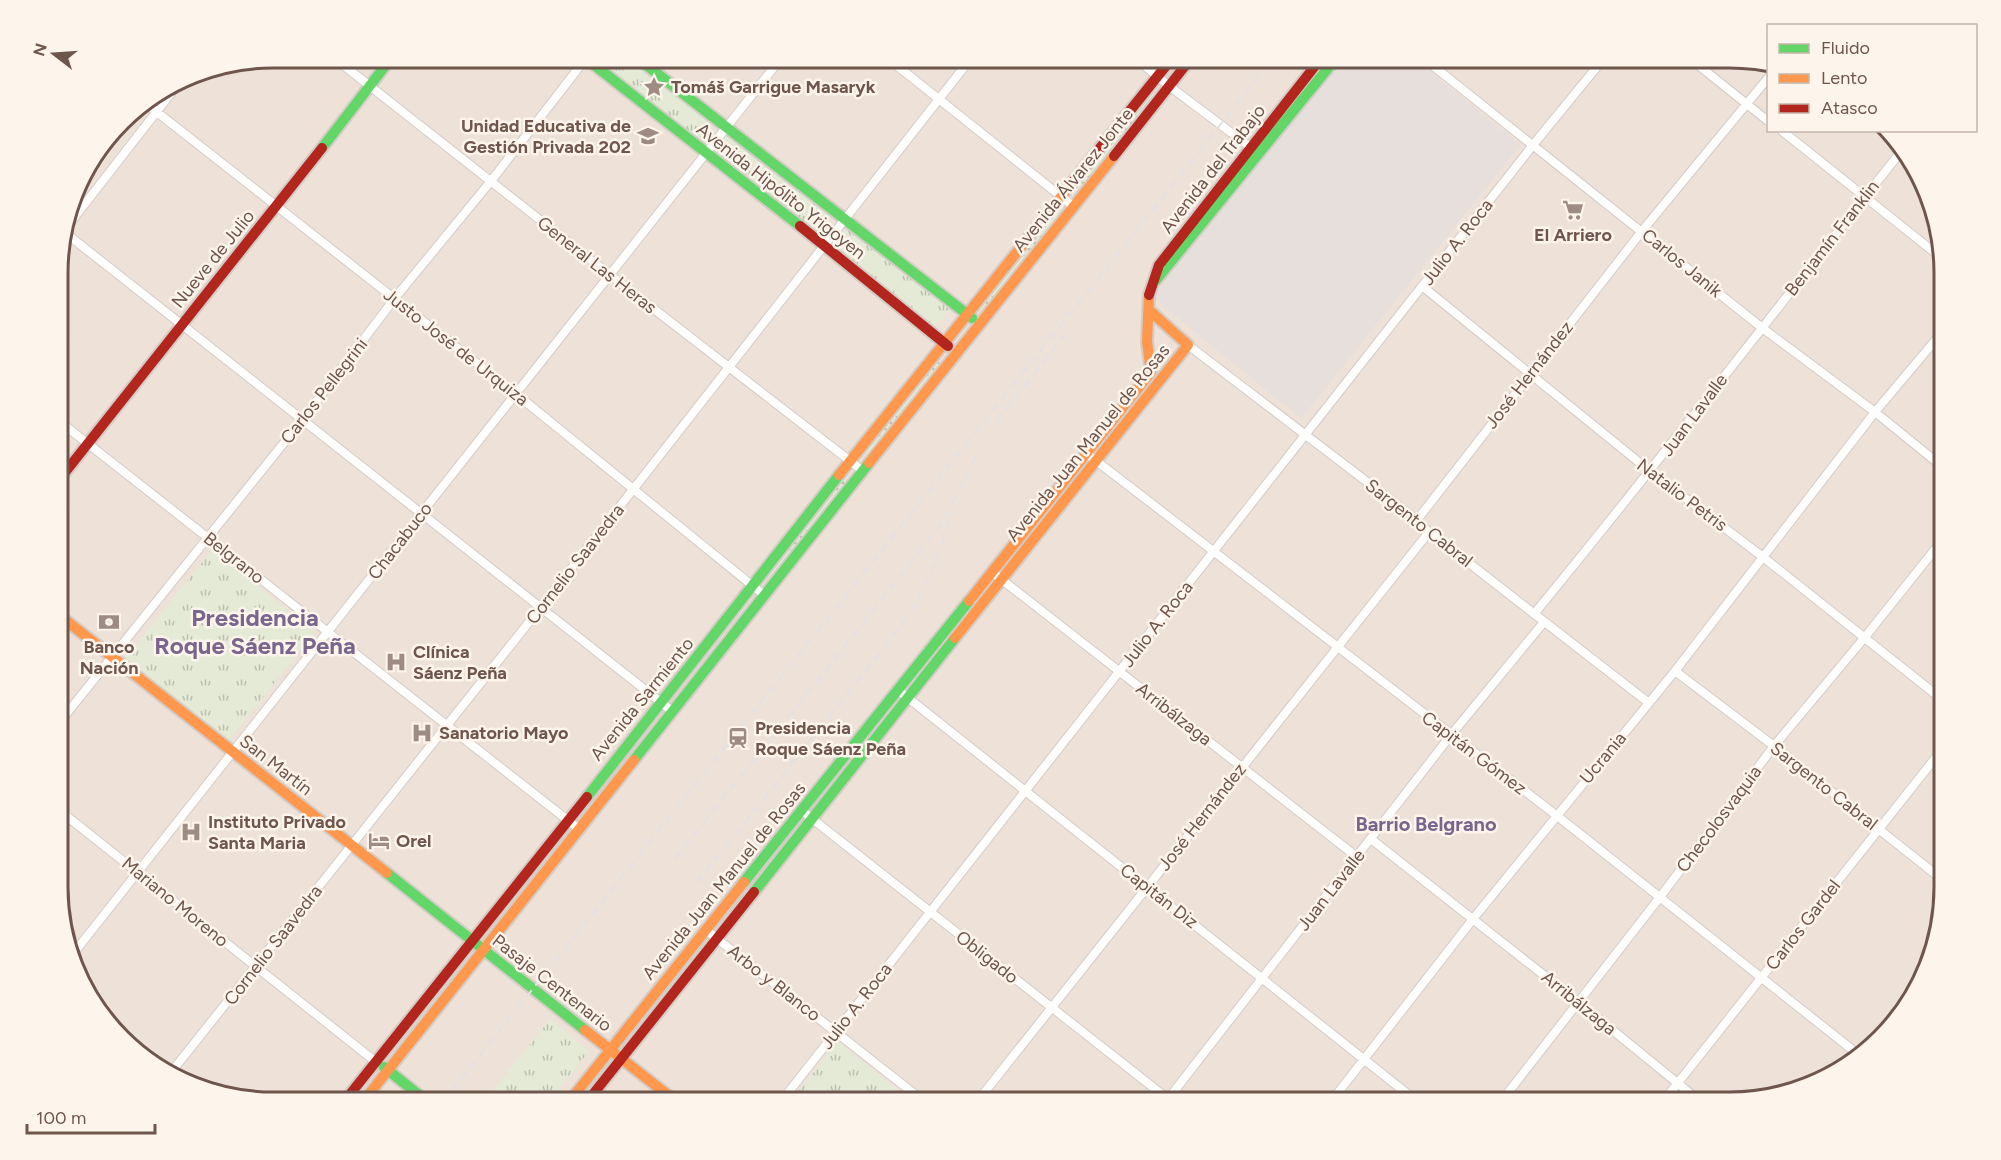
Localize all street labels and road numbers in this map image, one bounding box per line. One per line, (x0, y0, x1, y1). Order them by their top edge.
street label: Avenida del Trabajo (1156, 100, 1270, 238)
street label: Avenida Álvarez Jonte (1008, 103, 1138, 257)
street label: Avenida Hipólito Yrigoyen (692, 118, 870, 264)
street label: Benjamín Franklin (1780, 176, 1884, 300)
street label: Julio A. Roca (1417, 195, 1497, 289)
street label: Nueve de Julio (167, 206, 259, 312)
street label: General Las Heras (533, 212, 661, 318)
street label: Carlos Janik (1637, 224, 1727, 302)
street label: Justo José de Urquiza (379, 284, 533, 410)
street label: José Hernández (1480, 317, 1578, 433)
street label: Carlos Pellegrini (276, 334, 372, 448)
street label: Avenida Juan Manuel de Rosas (1002, 340, 1174, 546)
street label: Juan Lavalle (1656, 369, 1732, 461)
street label: Natalio Petris (1632, 454, 1732, 536)
street label: Sargento Cabral (1361, 474, 1477, 572)
street label: Chacabuco (363, 498, 437, 584)
street label: Cornelio Saavedra (521, 500, 629, 628)
street label: Belgrano (199, 527, 269, 589)
street label: Julio A. Roca (1117, 577, 1197, 671)
street label: Avenida Sarmiento (586, 633, 698, 765)
street label: Arribálzaga (1132, 678, 1216, 750)
street label: Capitán Gómez (1417, 706, 1531, 800)
street label: Ucrania (1575, 728, 1631, 788)
street label: San Martín (235, 730, 317, 800)
street label: Sargento Cabral (1766, 737, 1882, 835)
street label: José Hernández (1153, 759, 1251, 875)
street label: Checolosvaquia (1672, 761, 1766, 877)
street label: Avenida Juan Manuel de Rosas (638, 778, 810, 984)
street label: Juan Lavalle (1292, 845, 1370, 935)
street label: Mariano Moreno (117, 852, 233, 952)
street label: Capitán Diz (1116, 859, 1202, 933)
street label: Carlos Gardel (1761, 875, 1845, 975)
street label: Cornelio Saavedra (219, 881, 327, 1009)
street label: Obligado (951, 926, 1023, 988)
street label: Pasaje Centenario (488, 930, 616, 1036)
street label: Arbo y Blanco (723, 940, 825, 1026)
street label: Julio A. Roca (816, 959, 896, 1053)
street label: Arribálzaga (1537, 966, 1621, 1040)

